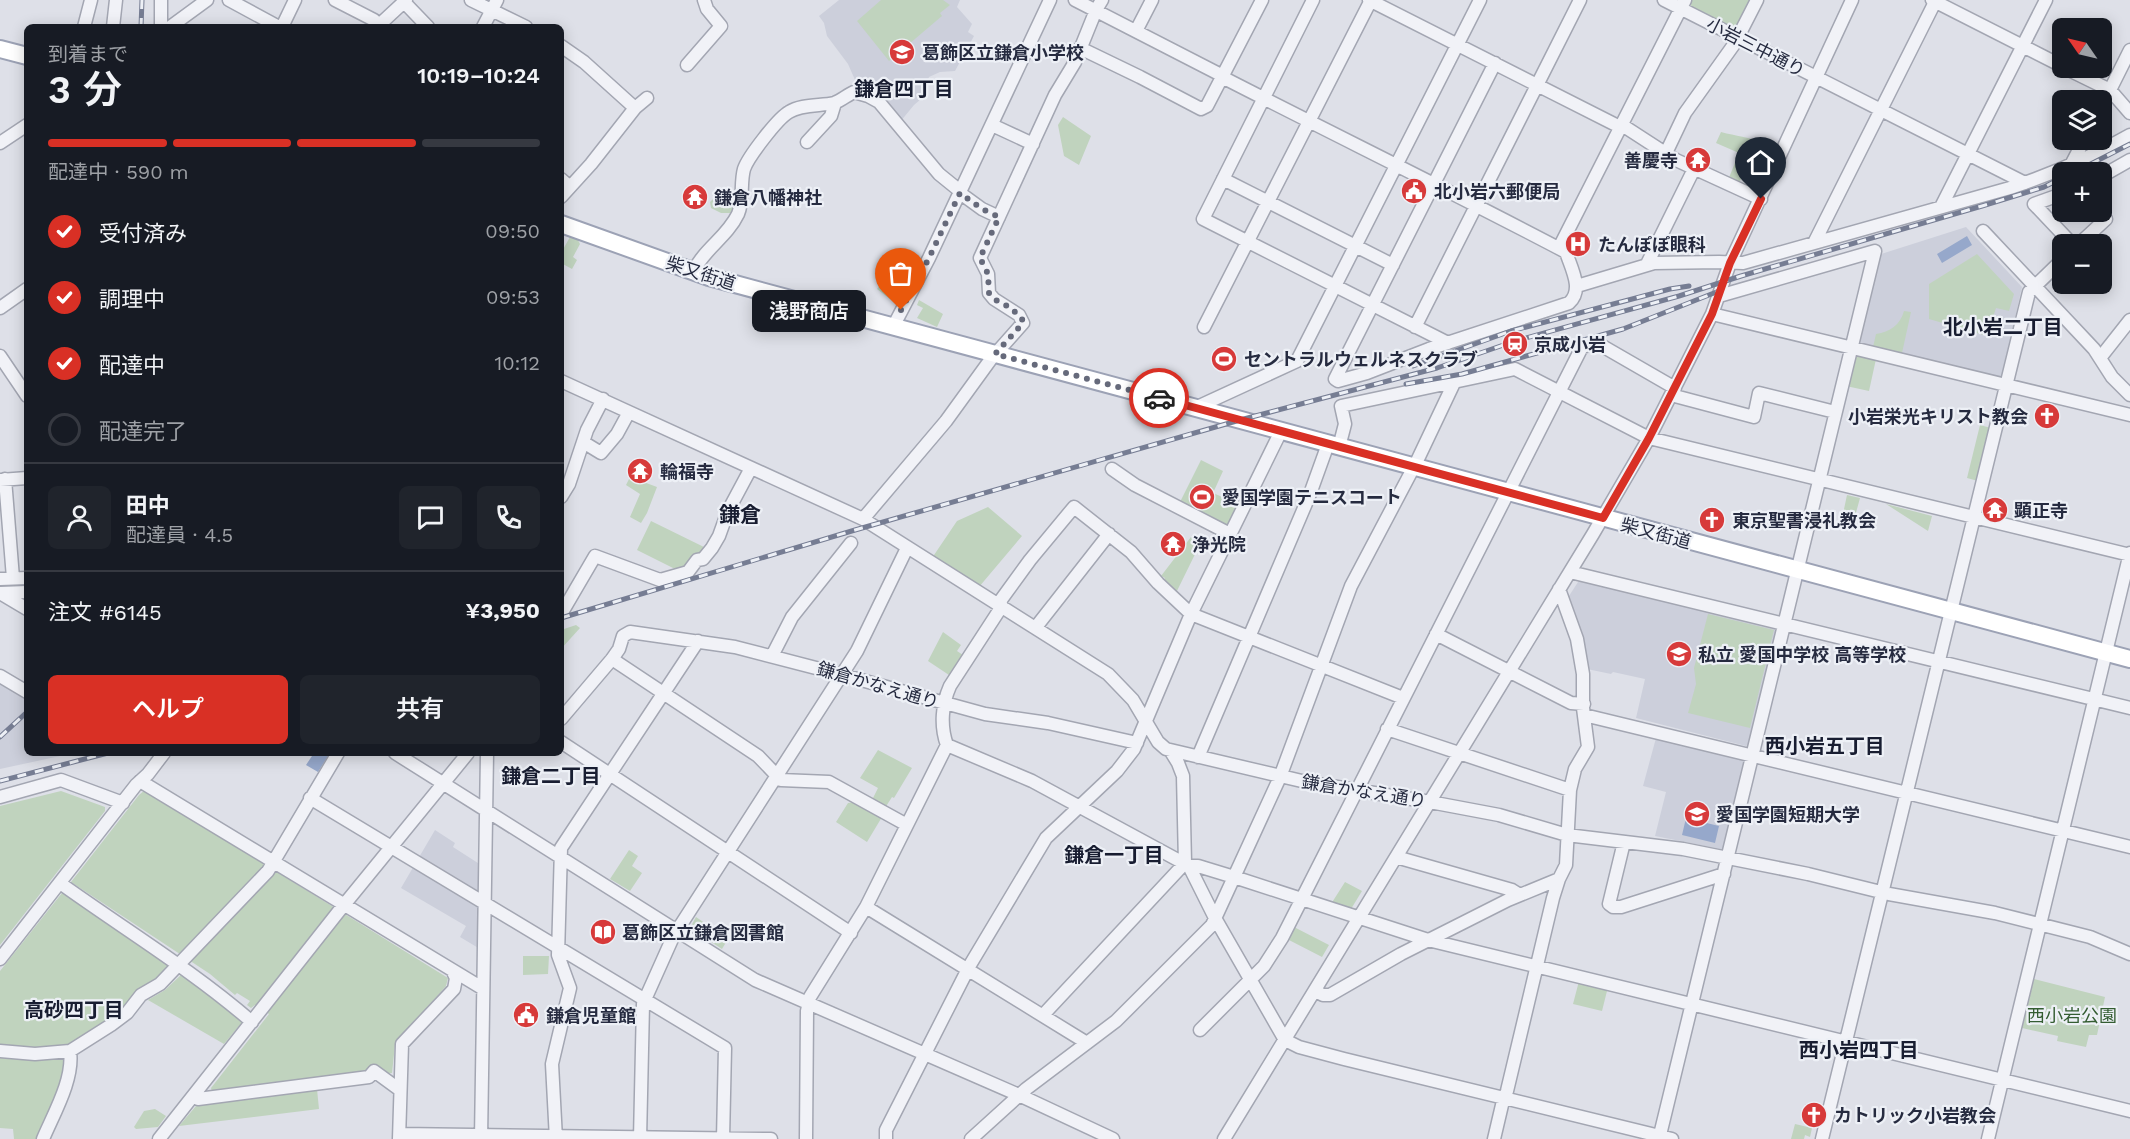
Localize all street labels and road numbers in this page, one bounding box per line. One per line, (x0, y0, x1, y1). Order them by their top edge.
street label: 小岩三中通り (1703, 13, 1809, 81)
street label: 柴又街道 (664, 252, 738, 294)
street label: 柴又街道 (1619, 514, 1693, 552)
street label: 鎌倉かなえ通り (815, 658, 941, 712)
street label: 鎌倉かなえ通り (1300, 771, 1428, 811)

